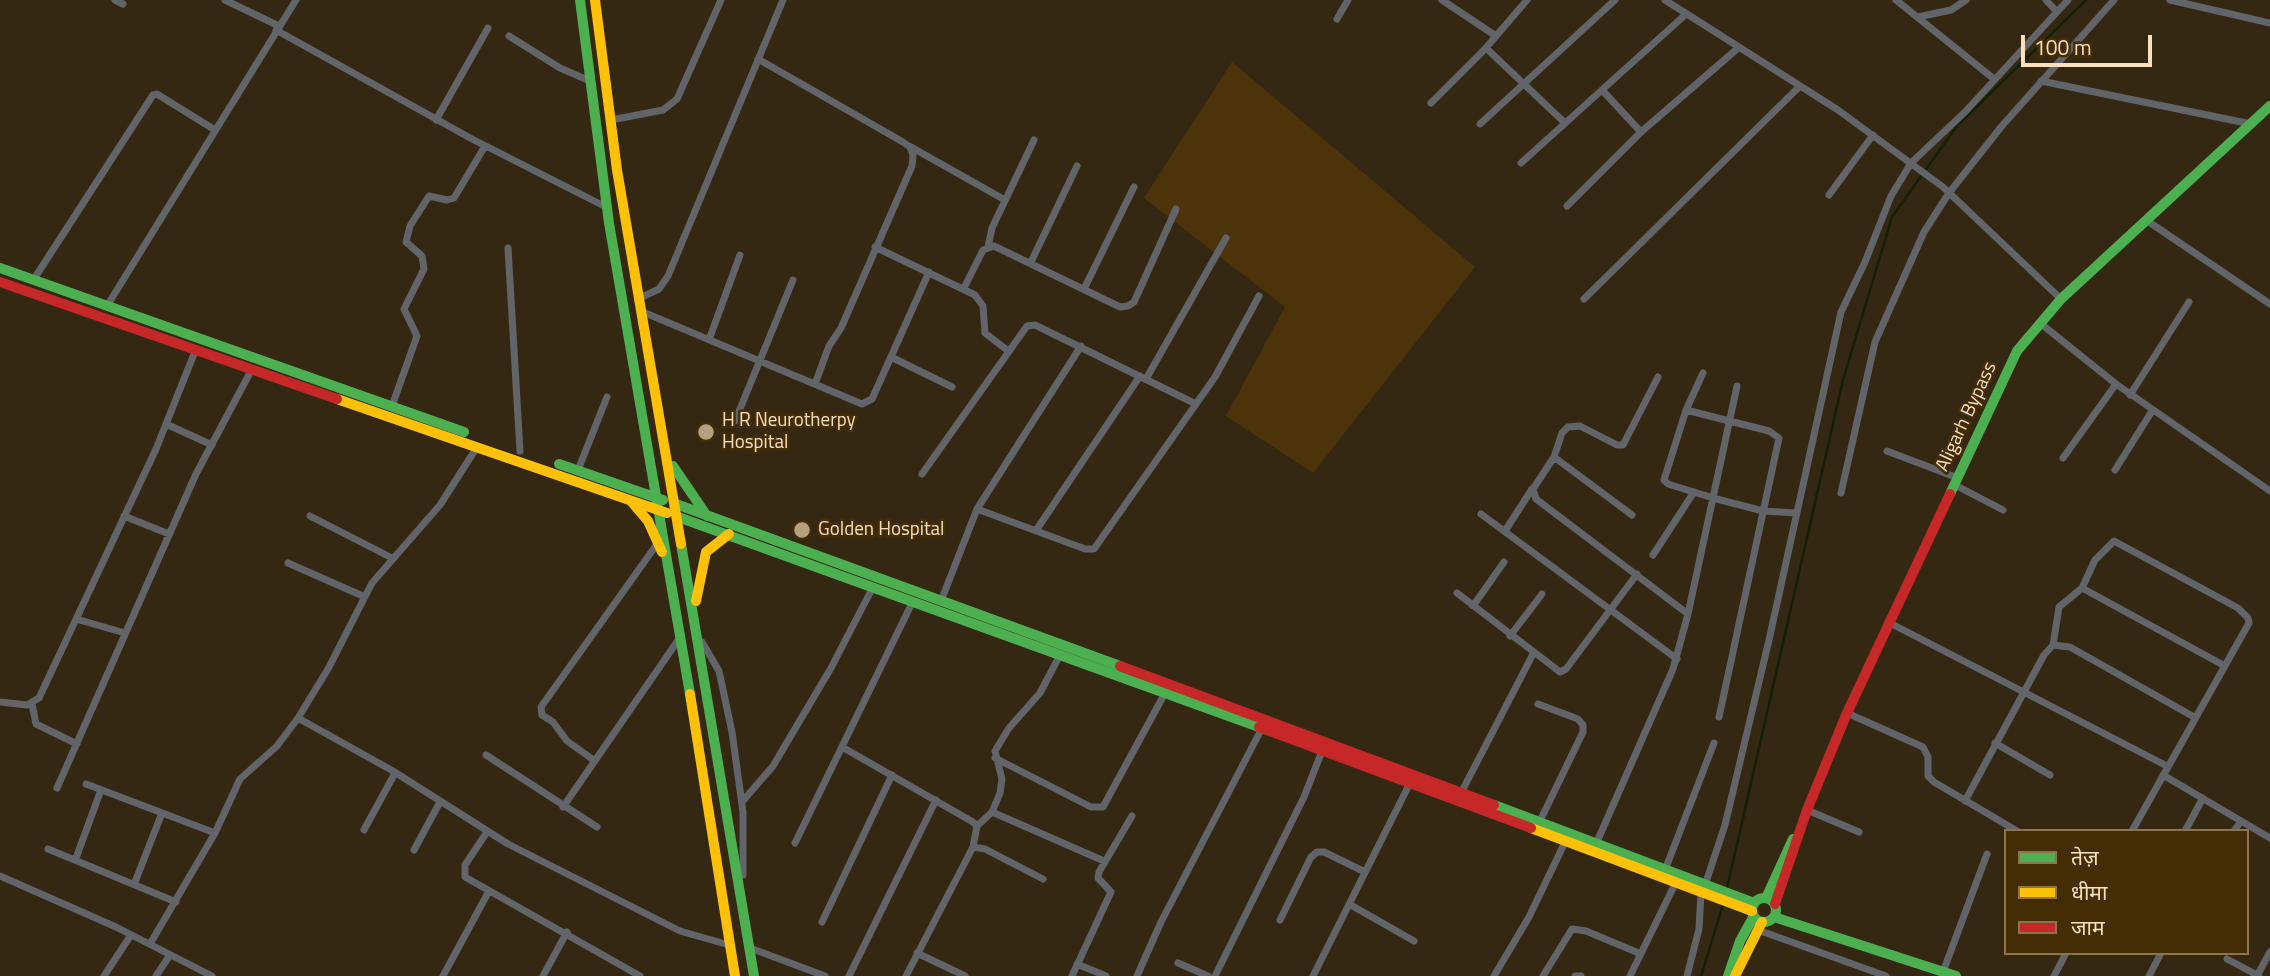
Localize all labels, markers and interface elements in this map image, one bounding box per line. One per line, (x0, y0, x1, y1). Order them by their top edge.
scale bar (2025, 21, 2156, 65)
text: 100 m (2034, 31, 2091, 63)
street label: Aligarh Bypass (1932, 359, 2002, 475)
place label: H R Neurotherpy Hospital (722, 410, 856, 454)
marker: H R Neurotherpy Hospital (696, 422, 716, 442)
place label: Golden Hospital (818, 519, 945, 541)
marker: Golden Hospital (792, 520, 812, 540)
legend (2004, 829, 2249, 955)
text: तेज़ (2071, 841, 2099, 873)
text: धीमा (2071, 876, 2107, 908)
text: जाम (2071, 911, 2105, 943)

